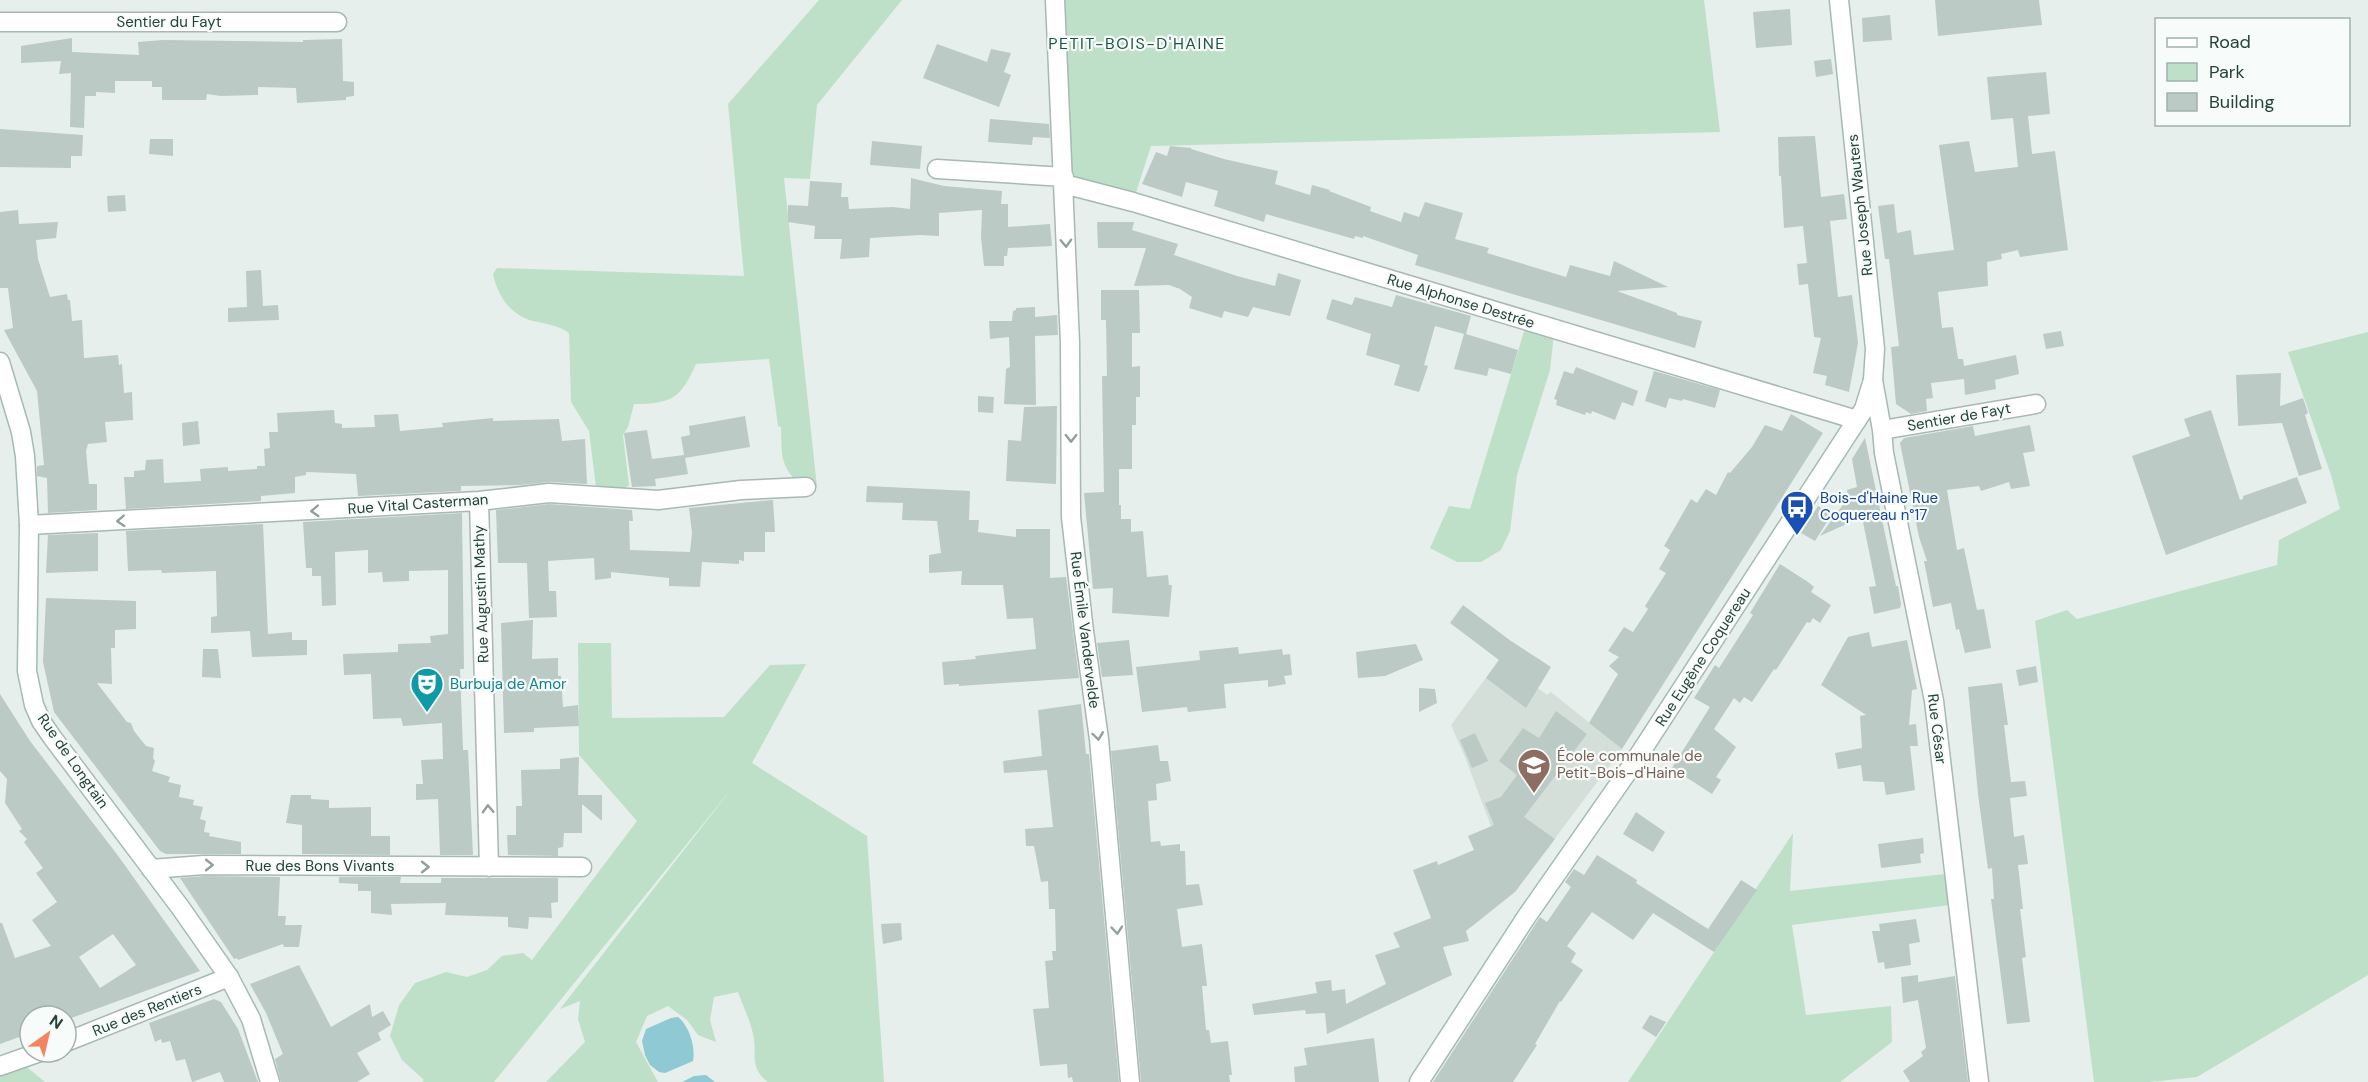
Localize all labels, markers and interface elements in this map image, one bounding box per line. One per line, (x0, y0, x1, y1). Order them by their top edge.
street label: Sentier du Fayt (116, 12, 222, 32)
legend (2155, 18, 2350, 126)
text: Road (2209, 30, 2251, 54)
district label: PETIT-BOIS-D'HAINE (1048, 33, 1226, 54)
text: Park (2209, 60, 2245, 84)
text: Building (2209, 90, 2274, 114)
street label: Rue Joseph Wauters (1843, 133, 1877, 277)
one-way arrow (1060, 238, 1073, 247)
street label: Rue Alphonse Destrée (1385, 269, 1537, 333)
street label: Sentier de Fayt (1906, 398, 2013, 436)
one-way arrow (1064, 433, 1077, 442)
place label: Bois-d'Haine Rue Coquereau n°17 (1820, 488, 1938, 525)
street label: Rue Vital Casterman (347, 489, 489, 519)
bus stop icon: Bois-d'Haine Rue Coquereau n°17 (1779, 489, 1815, 536)
one-way arrow (311, 504, 320, 517)
one-way arrow (116, 514, 125, 527)
street label: Rue Augustin Mathy (469, 524, 493, 663)
street label: Rue Émile Vandervelde (1065, 550, 1105, 710)
street label: Rue Eugène Coquereau (1651, 584, 1755, 730)
theatre icon: Burbuja de Amor (409, 666, 445, 713)
place label: Burbuja de Amor (450, 674, 567, 694)
street label: Rue César (1923, 693, 1951, 766)
street label: Rue de Longtain (33, 710, 113, 812)
one-way arrow (1092, 731, 1104, 740)
place label: École communale de Petit-Bois-d'Haine (1557, 746, 1702, 783)
school or university icon: École communale de Petit-Bois-d'Haine (1516, 747, 1552, 794)
one-way arrow (481, 804, 494, 813)
street label: Rue des Bons Vivants (246, 856, 394, 876)
one-way arrow (205, 859, 214, 871)
one-way arrow (421, 861, 430, 873)
one-way arrow (1110, 925, 1123, 934)
street label: Rue des Rentiers (89, 979, 205, 1041)
north arrow (18, 1004, 78, 1064)
text: N (45, 1010, 67, 1034)

